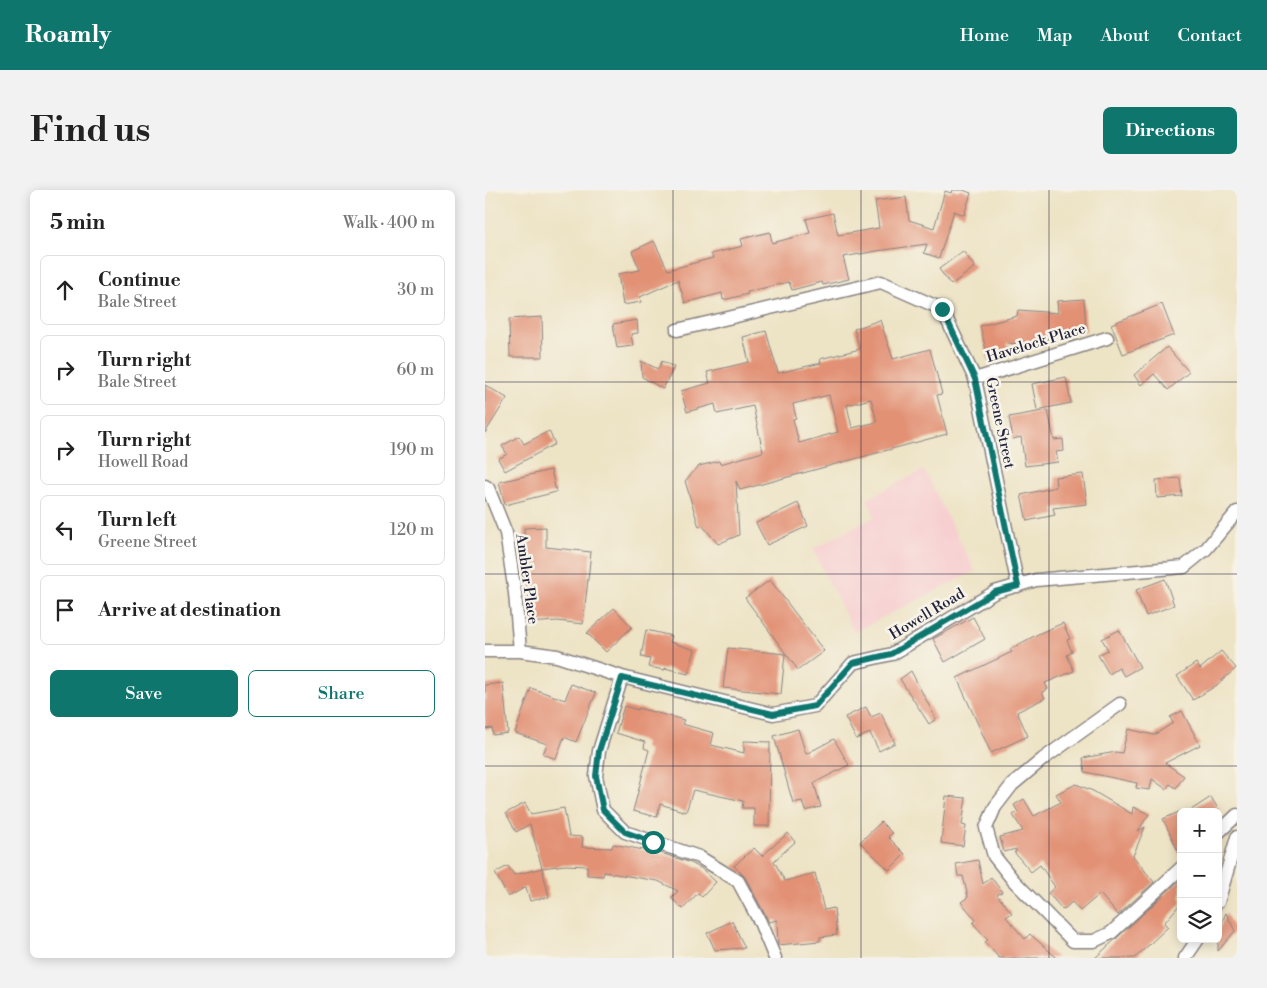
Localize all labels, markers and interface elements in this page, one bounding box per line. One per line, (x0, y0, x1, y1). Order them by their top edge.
text: Roamly (25, 20, 111, 50)
text: Home (960, 24, 1009, 47)
text: Map (1037, 24, 1073, 47)
text: About (1101, 24, 1150, 47)
text: Contact (1178, 24, 1242, 47)
button: Directions (1103, 107, 1237, 154)
text: Find us (30, 109, 150, 152)
text: 5 min (50, 210, 105, 236)
text: Walk · 400 m (343, 213, 435, 233)
text: Continue (98, 268, 181, 292)
icon: ahead (51, 276, 79, 304)
text: 30 m (397, 280, 434, 300)
text: Bale Street (98, 292, 177, 312)
route end (931, 298, 954, 321)
street label: Havelock Place (984, 319, 1088, 367)
text: Turn right (98, 348, 191, 372)
icon: right (51, 356, 79, 384)
text: 60 m (396, 360, 434, 380)
text: Bale Street (98, 372, 177, 392)
street label: Greene Street (981, 376, 1019, 471)
text: Turn right (98, 428, 191, 452)
icon: right (51, 436, 79, 464)
text: 190 m (390, 440, 434, 460)
text: Howell Road (98, 452, 188, 472)
text: Turn left (98, 508, 177, 532)
icon: left (51, 516, 79, 544)
text: 120 m (390, 520, 434, 540)
text: Greene Street (98, 532, 197, 552)
street label: Ambler Place (511, 532, 543, 625)
street label: Howell Road (886, 584, 969, 644)
icon: arrive (51, 596, 79, 624)
text: Arrive at destination (98, 598, 281, 622)
button: Save (50, 670, 238, 717)
button: Share (248, 670, 435, 717)
map controls (1177, 808, 1222, 943)
button: + (1177, 808, 1222, 853)
route start (642, 831, 665, 854)
button: − (1177, 853, 1222, 898)
button: layers (1177, 898, 1222, 943)

